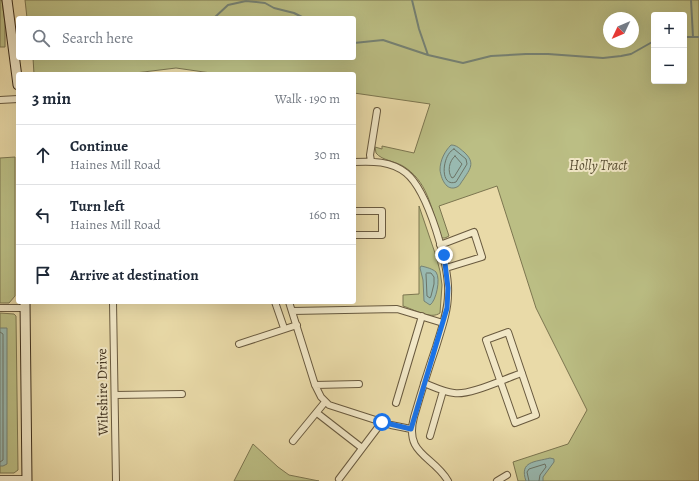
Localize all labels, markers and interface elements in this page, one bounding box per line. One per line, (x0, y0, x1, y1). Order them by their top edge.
north arrow (603, 12, 639, 48)
map controls (651, 12, 687, 84)
button: + (651, 12, 687, 48)
search box (16, 16, 356, 60)
icon: search (30, 27, 52, 49)
text: Search here (62, 28, 133, 48)
button: − (651, 48, 687, 84)
text: 3 min (32, 87, 71, 110)
text: Walk · 190 m (275, 90, 340, 107)
text: Continue (70, 136, 128, 156)
icon: ahead (32, 144, 54, 166)
text: 30 m (314, 146, 340, 163)
text: Haines Mill Road (70, 156, 161, 173)
park label: Holly Tract (569, 156, 628, 175)
text: Turn left (70, 196, 125, 216)
icon: left (32, 204, 54, 226)
text: 160 m (309, 206, 340, 223)
text: Haines Mill Road (70, 216, 161, 233)
route end (435, 246, 453, 264)
icon: arrive (32, 264, 54, 286)
text: Arrive at destination (70, 265, 199, 285)
street label: Wiltshire Drive (92, 348, 113, 437)
route start (373, 413, 391, 431)

